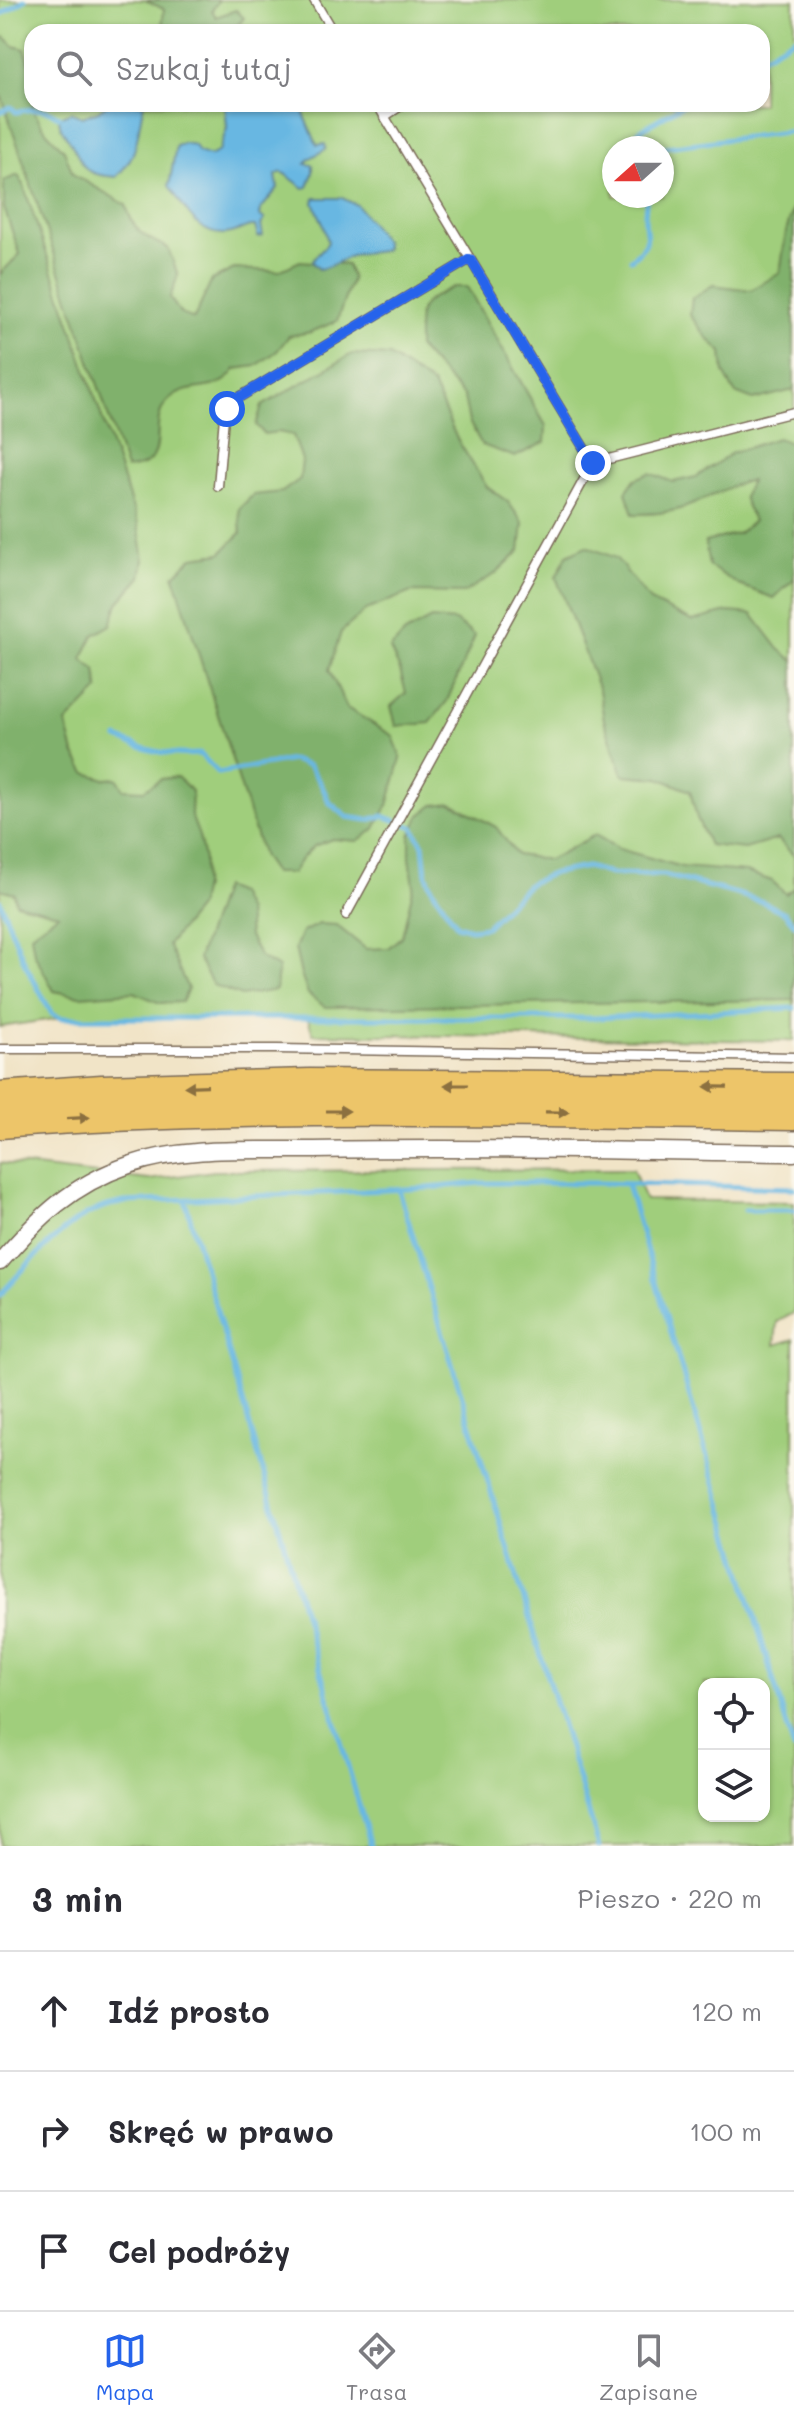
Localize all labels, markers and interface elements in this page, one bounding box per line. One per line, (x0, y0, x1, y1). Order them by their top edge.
search box (24, 24, 770, 112)
icon: search (52, 46, 96, 90)
text: Szukaj tutaj (116, 48, 292, 88)
north arrow (602, 136, 674, 208)
route start (209, 391, 245, 427)
route end (575, 445, 611, 481)
one-way arrow (443, 1079, 468, 1091)
one-way arrow (183, 1080, 208, 1093)
one-way arrow (703, 1081, 728, 1093)
one-way arrow (326, 1105, 351, 1117)
one-way arrow (545, 1106, 570, 1118)
one-way arrow (66, 1111, 91, 1124)
map controls (698, 1678, 770, 1822)
button: locate (698, 1678, 770, 1750)
button: layers (698, 1750, 770, 1822)
text: 3 min (32, 1876, 123, 1921)
text: Pieszo · 220 m (578, 1881, 762, 1915)
icon: ahead (32, 1989, 76, 2033)
text: Idź prosto (108, 1991, 269, 2031)
text: 120 m (691, 1994, 762, 2028)
icon: right (32, 2109, 76, 2153)
text: Skręć w prawo (108, 2111, 333, 2151)
text: 100 m (689, 2114, 762, 2148)
icon: arrive (32, 2229, 76, 2273)
text: Cel podróży (108, 2231, 290, 2271)
tab: Mapa (96, 2329, 154, 2406)
tab: Trasa (346, 2329, 407, 2406)
tab: Zapisane (599, 2329, 698, 2406)

